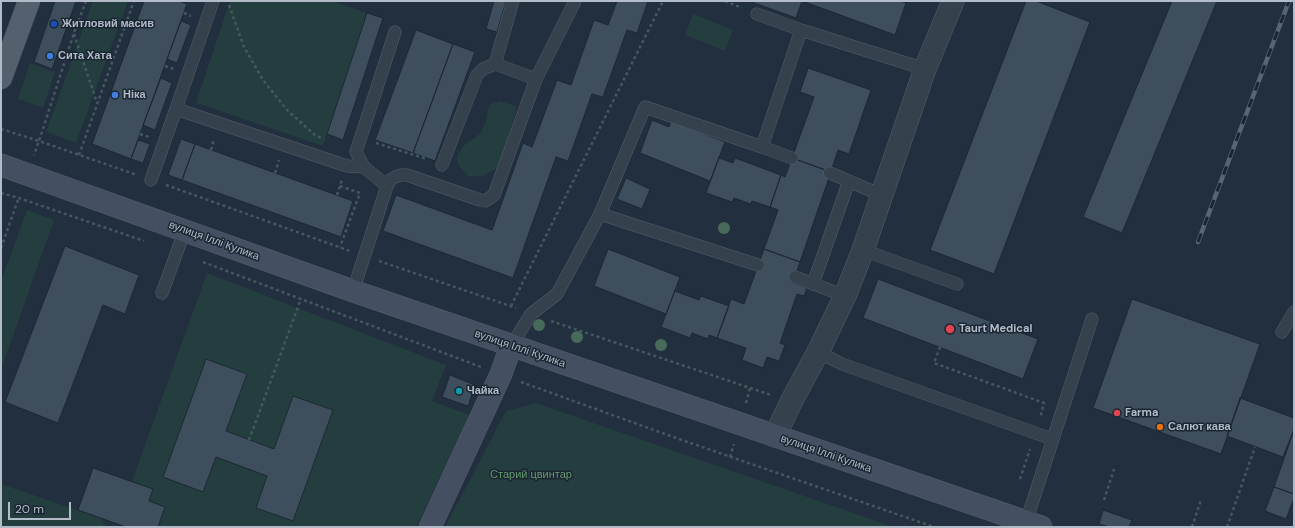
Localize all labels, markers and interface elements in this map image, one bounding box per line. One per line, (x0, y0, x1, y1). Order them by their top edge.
place label: Житловий масив (62, 17, 154, 31)
marker: Житловий масив (49, 19, 59, 29)
place label: Сита Хата (58, 49, 112, 63)
marker: Сита Хата (45, 51, 55, 61)
place label: Ніка (123, 88, 146, 102)
marker: Ніка (110, 90, 120, 100)
street label: вулиця Іллі Кулика (167, 219, 261, 263)
place label: Taurt Medical (959, 322, 1032, 336)
marker: Taurt Medical (944, 323, 956, 335)
street label: вулиця Іллі Кулика (473, 327, 567, 371)
place label: Чайка (467, 384, 499, 398)
marker: Чайка (454, 386, 464, 396)
place label: Farma (1125, 406, 1158, 420)
marker: Farma (1112, 408, 1122, 418)
place label: Салют кава (1168, 420, 1231, 434)
marker: Салют кава (1155, 422, 1165, 432)
street label: вулиця Іллі Кулика (779, 432, 873, 476)
park label: Старий цвинтар (490, 468, 572, 482)
scale bar (10, 494, 73, 520)
text: 20 m (15, 501, 44, 517)

